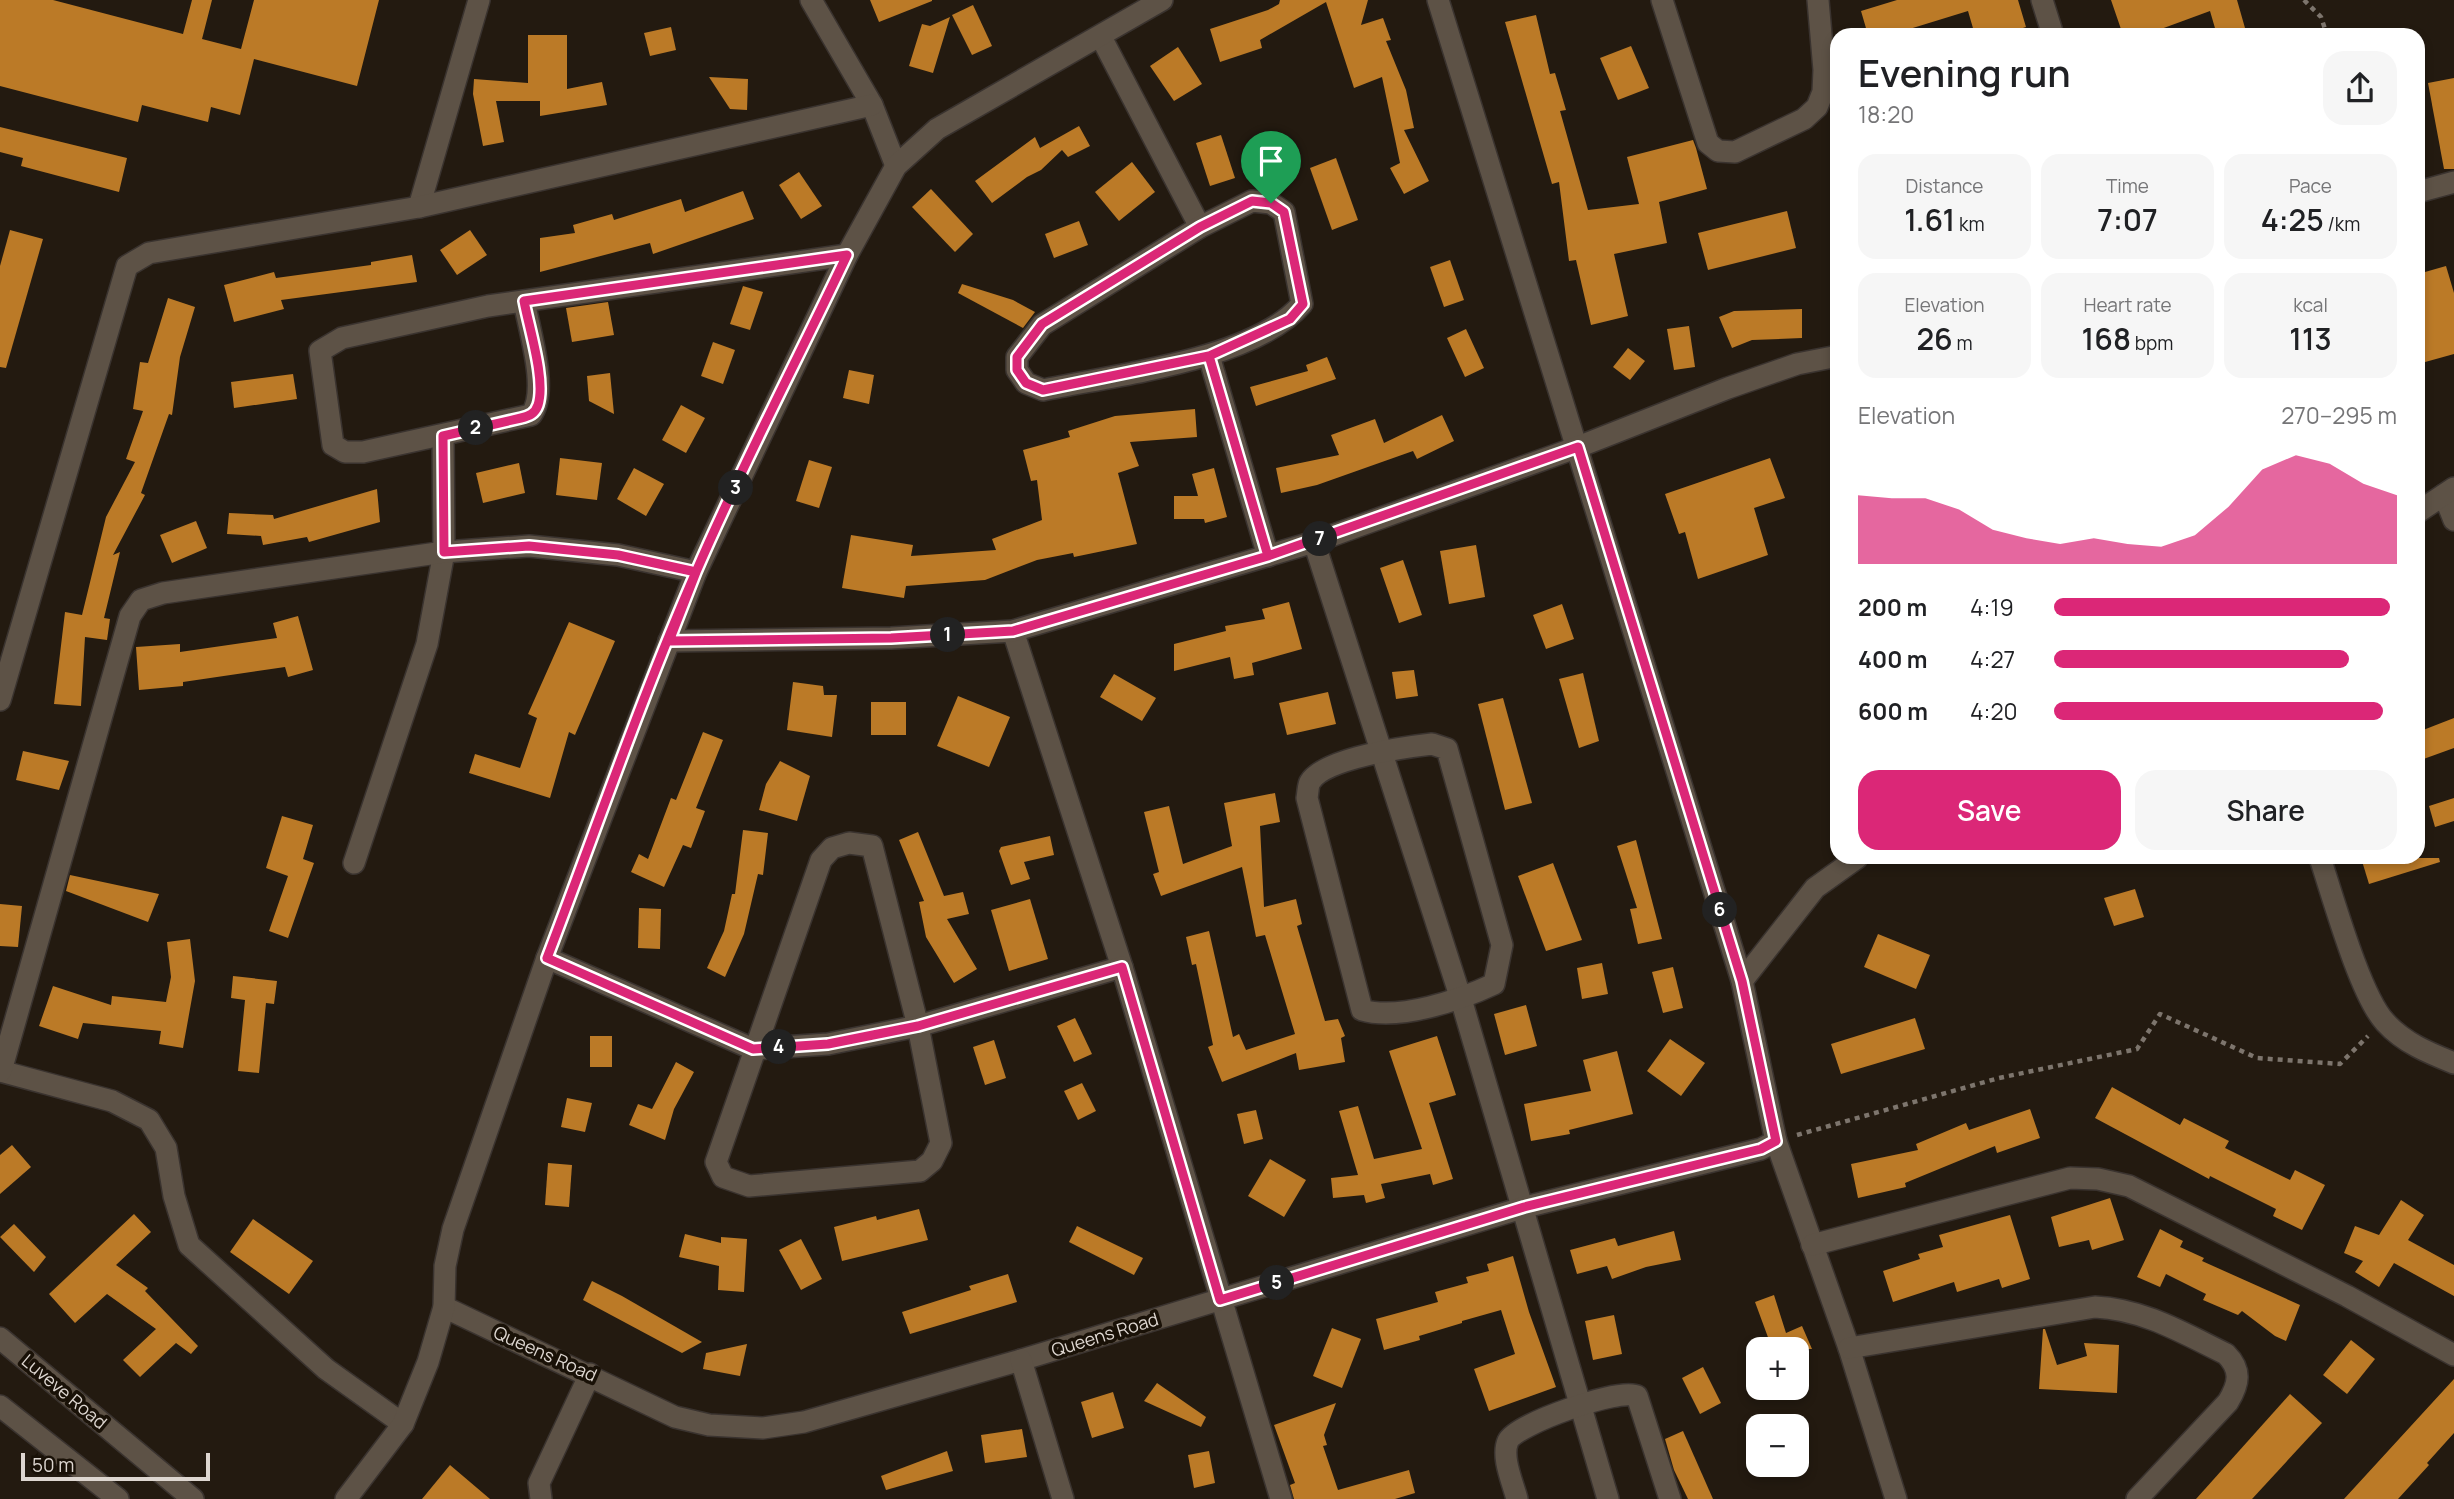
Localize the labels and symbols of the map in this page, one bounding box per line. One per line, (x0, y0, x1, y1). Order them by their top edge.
pin (1241, 131, 1301, 203)
pin: 2 (458, 410, 494, 446)
pin: 3 (718, 470, 754, 505)
pin: 7 (1302, 522, 1338, 556)
pin: 1 (930, 618, 965, 652)
pin: 6 (1702, 892, 1738, 928)
pin: 4 (762, 1030, 796, 1064)
pin: 5 (1260, 1266, 1294, 1300)
street label: Queens Road (1048, 1306, 1161, 1362)
street label: Queens Road (490, 1320, 601, 1387)
street label: Luveve Road (17, 1348, 112, 1434)
scale bar (21, 1450, 210, 1482)

